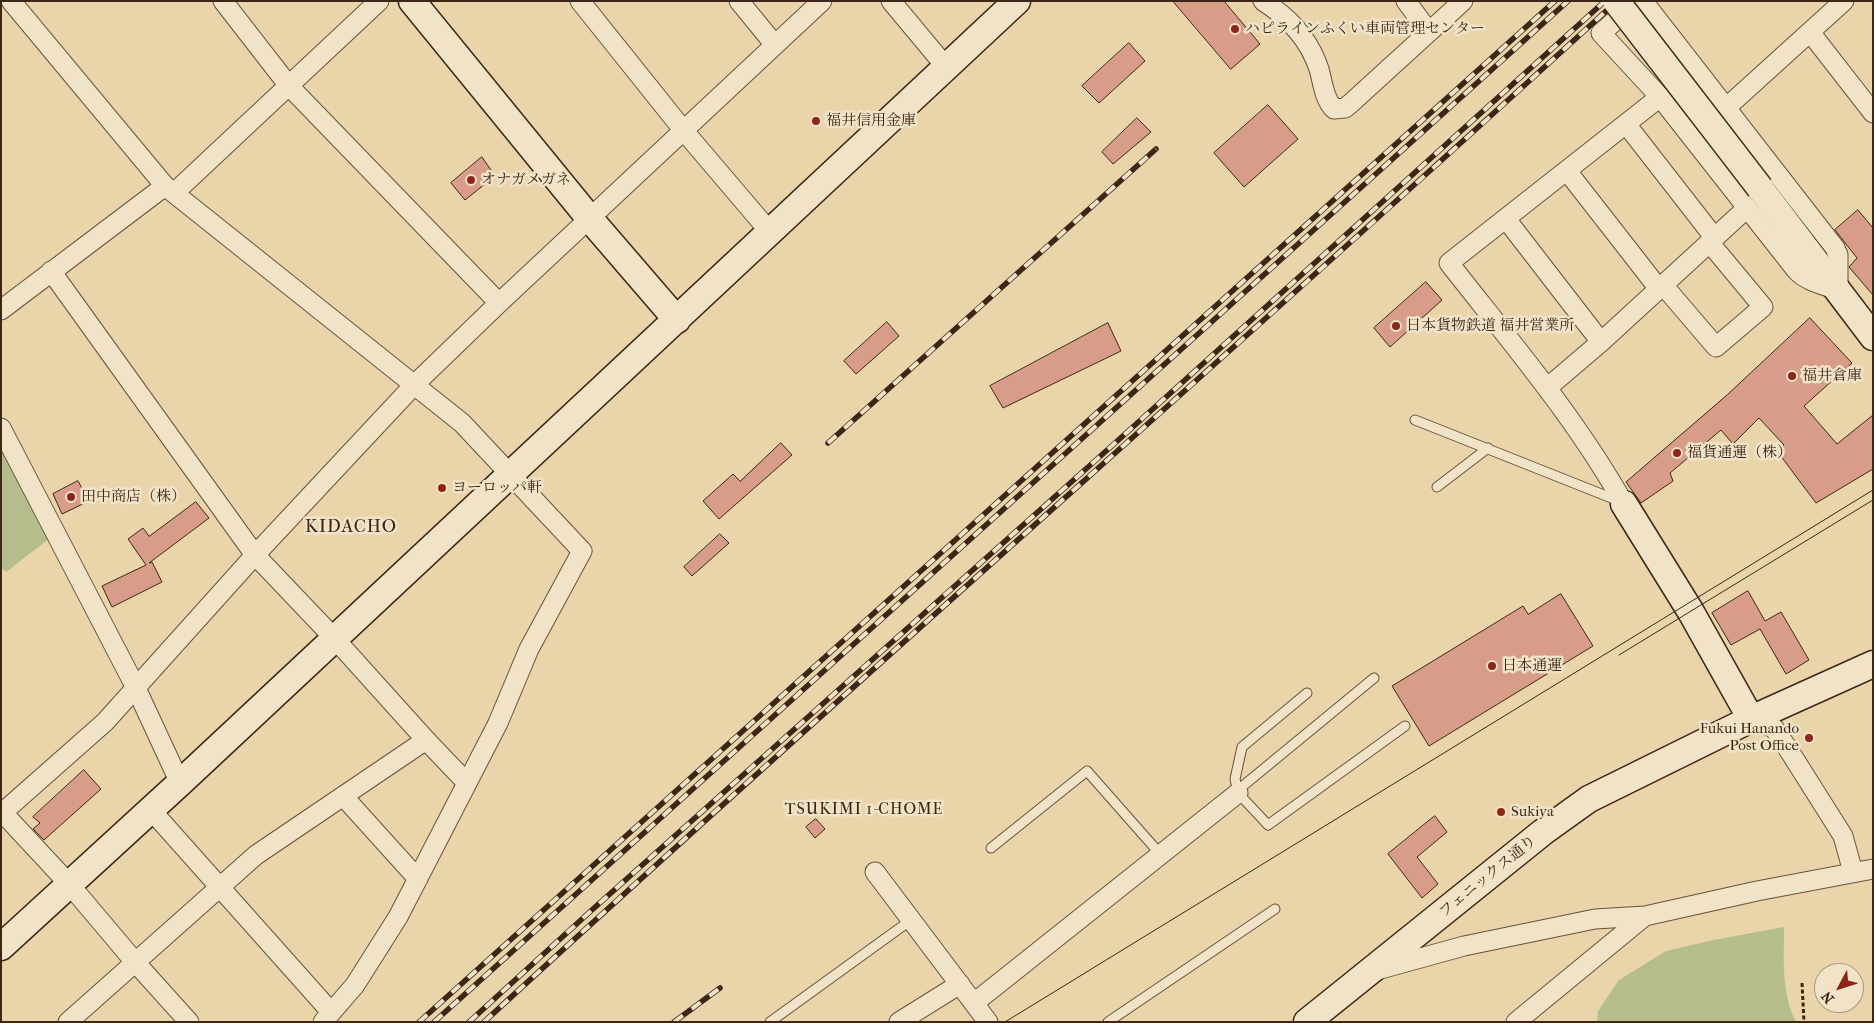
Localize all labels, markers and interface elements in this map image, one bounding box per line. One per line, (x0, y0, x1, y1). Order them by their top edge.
place label: ハピラインふくい車両管理センター (1245, 20, 1485, 38)
marker: ハピラインふくい車両管理センター (1229, 23, 1241, 35)
place label: 福井信用金庫 (826, 112, 916, 130)
marker: 福井信用金庫 (810, 115, 822, 127)
place label: オナガメガネ (481, 171, 571, 189)
marker: オナガメガネ (465, 174, 477, 186)
place label: 日本貨物鉄道 福井営業所 (1406, 317, 1574, 335)
marker: 日本貨物鉄道 福井営業所 (1390, 320, 1402, 332)
place label: 福井倉庫 (1802, 367, 1862, 385)
marker: 福井倉庫 (1786, 370, 1798, 382)
place label: 福貨通運（株） (1687, 444, 1792, 462)
marker: 福貨通運（株） (1671, 447, 1683, 459)
place label: ヨーロッパ軒 (452, 479, 542, 497)
marker: ヨーロッパ軒 (436, 482, 448, 494)
place label: 田中商店（株） (81, 488, 186, 506)
marker: 田中商店（株） (65, 491, 77, 503)
district label: KIDACHO (304, 517, 398, 539)
place label: 日本通運 (1502, 657, 1562, 675)
marker: 日本通運 (1486, 660, 1498, 672)
place label: Fukui Hanando Post Office (1700, 720, 1799, 755)
marker: Fukui Hanando Post Office (1803, 732, 1815, 744)
district label: TSUKIMI 1-CHOME (783, 800, 945, 820)
place label: Sukiya (1511, 803, 1554, 821)
marker: Sukiya (1495, 806, 1507, 818)
street label: フェニックス通り (1436, 832, 1540, 922)
north arrow (1814, 963, 1864, 1013)
text: N (1818, 988, 1838, 1007)

